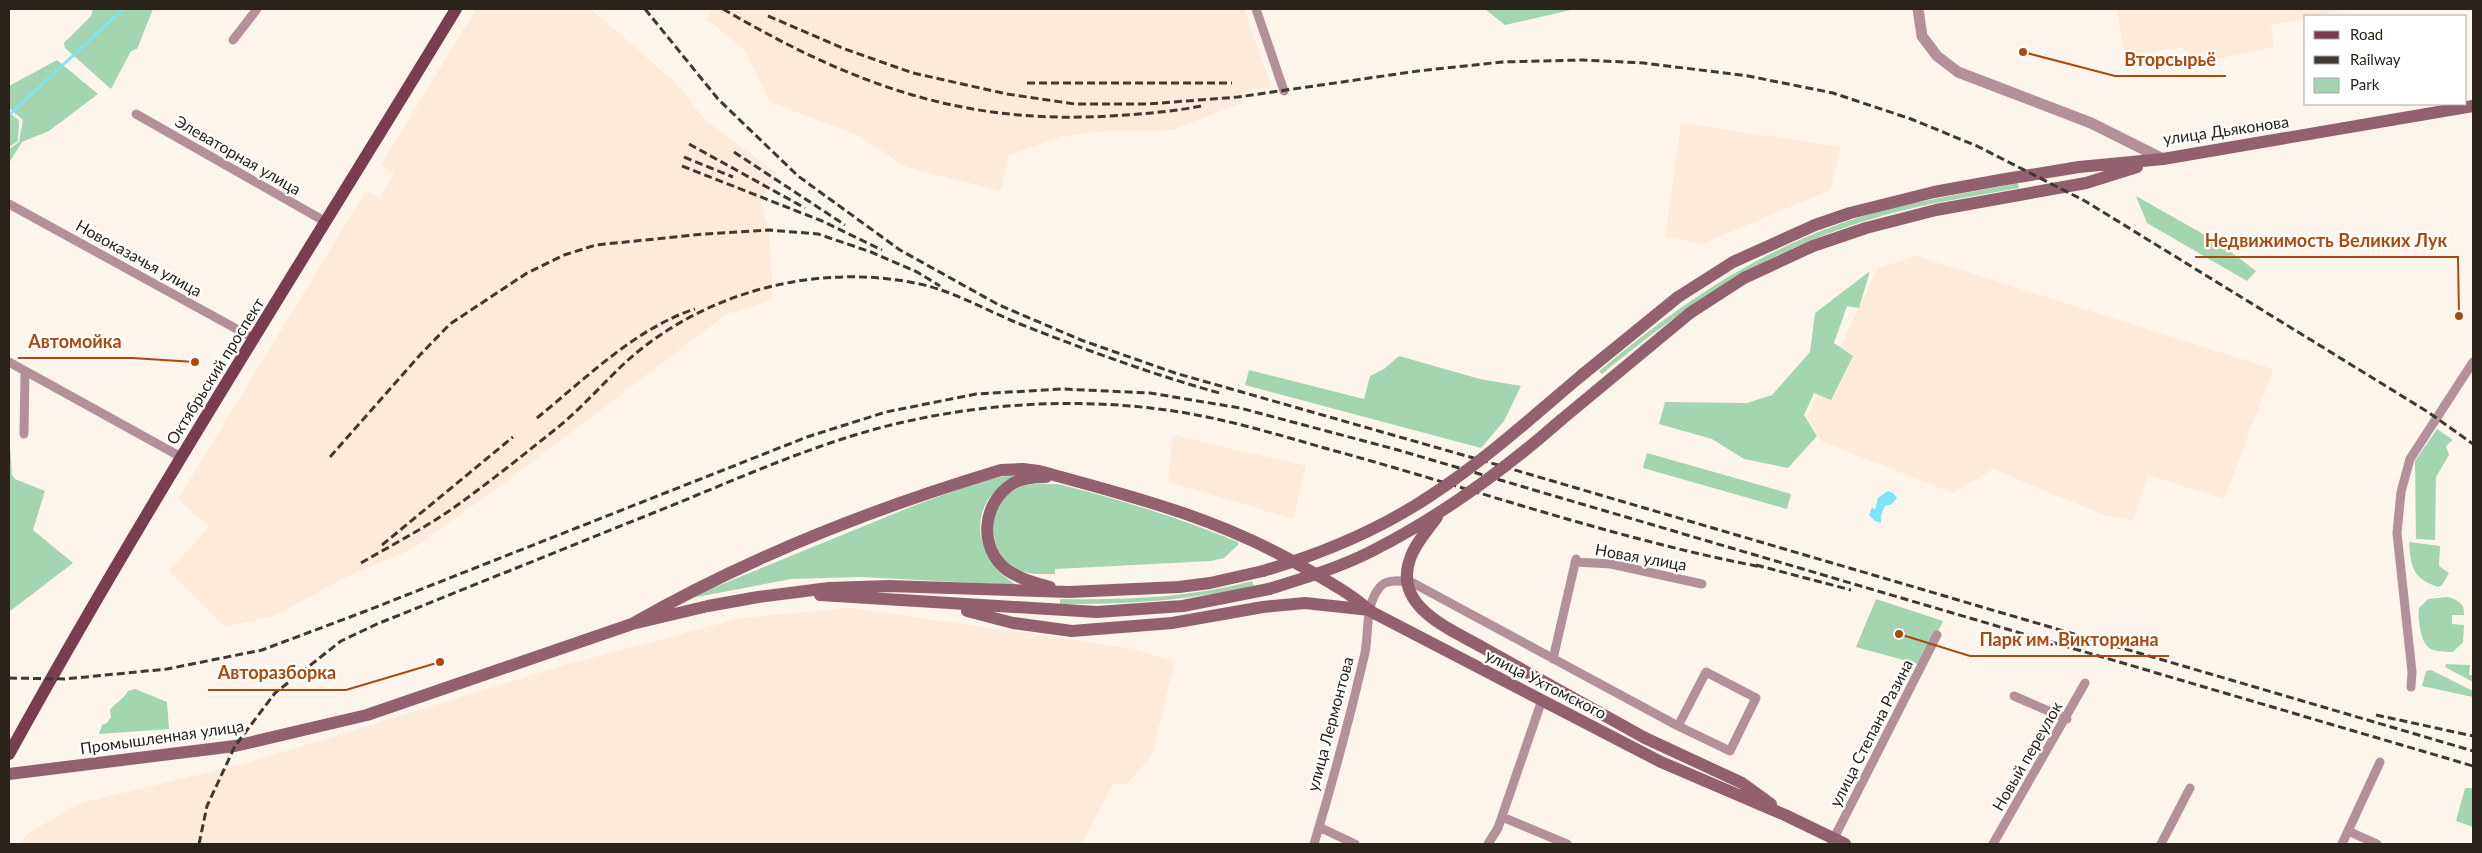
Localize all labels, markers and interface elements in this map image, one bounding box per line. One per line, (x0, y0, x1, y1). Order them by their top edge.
legend (2304, 15, 2467, 105)
text: Road (2350, 25, 2383, 43)
callout: Вторсырьё (2115, 43, 2226, 76)
text: Вторсырьё (2124, 48, 2216, 70)
text: Railway (2350, 50, 2401, 68)
text: Park (2350, 75, 2380, 93)
street label: Элеваторная улица (172, 111, 305, 198)
street label: улица Дьяконова (2162, 111, 2290, 148)
street label: Новоказачья улица (73, 215, 205, 300)
callout: Недвижимость Великих Лук (2195, 224, 2458, 257)
text: Недвижимость Великих Лук (2205, 229, 2448, 251)
street label: Октябрьский проспект (162, 294, 268, 448)
callout: Автомойка (18, 325, 132, 358)
text: Автомойка (27, 330, 122, 352)
street label: Новая улица (1594, 539, 1688, 574)
callout: Парк им. Викториана (1970, 623, 2169, 656)
text: Парк им. Викториана (1979, 628, 2159, 650)
street label: улица Ухтомского (1483, 645, 1610, 722)
street label: улица Лермонтова (1302, 654, 1357, 793)
street label: улица Степана Разина (1825, 656, 1916, 810)
callout: Авторазборка (208, 657, 346, 690)
text: Авторазборка (217, 661, 336, 683)
street label: Новый переулок (1988, 697, 2066, 814)
street label: Промышленная улица (79, 716, 245, 757)

